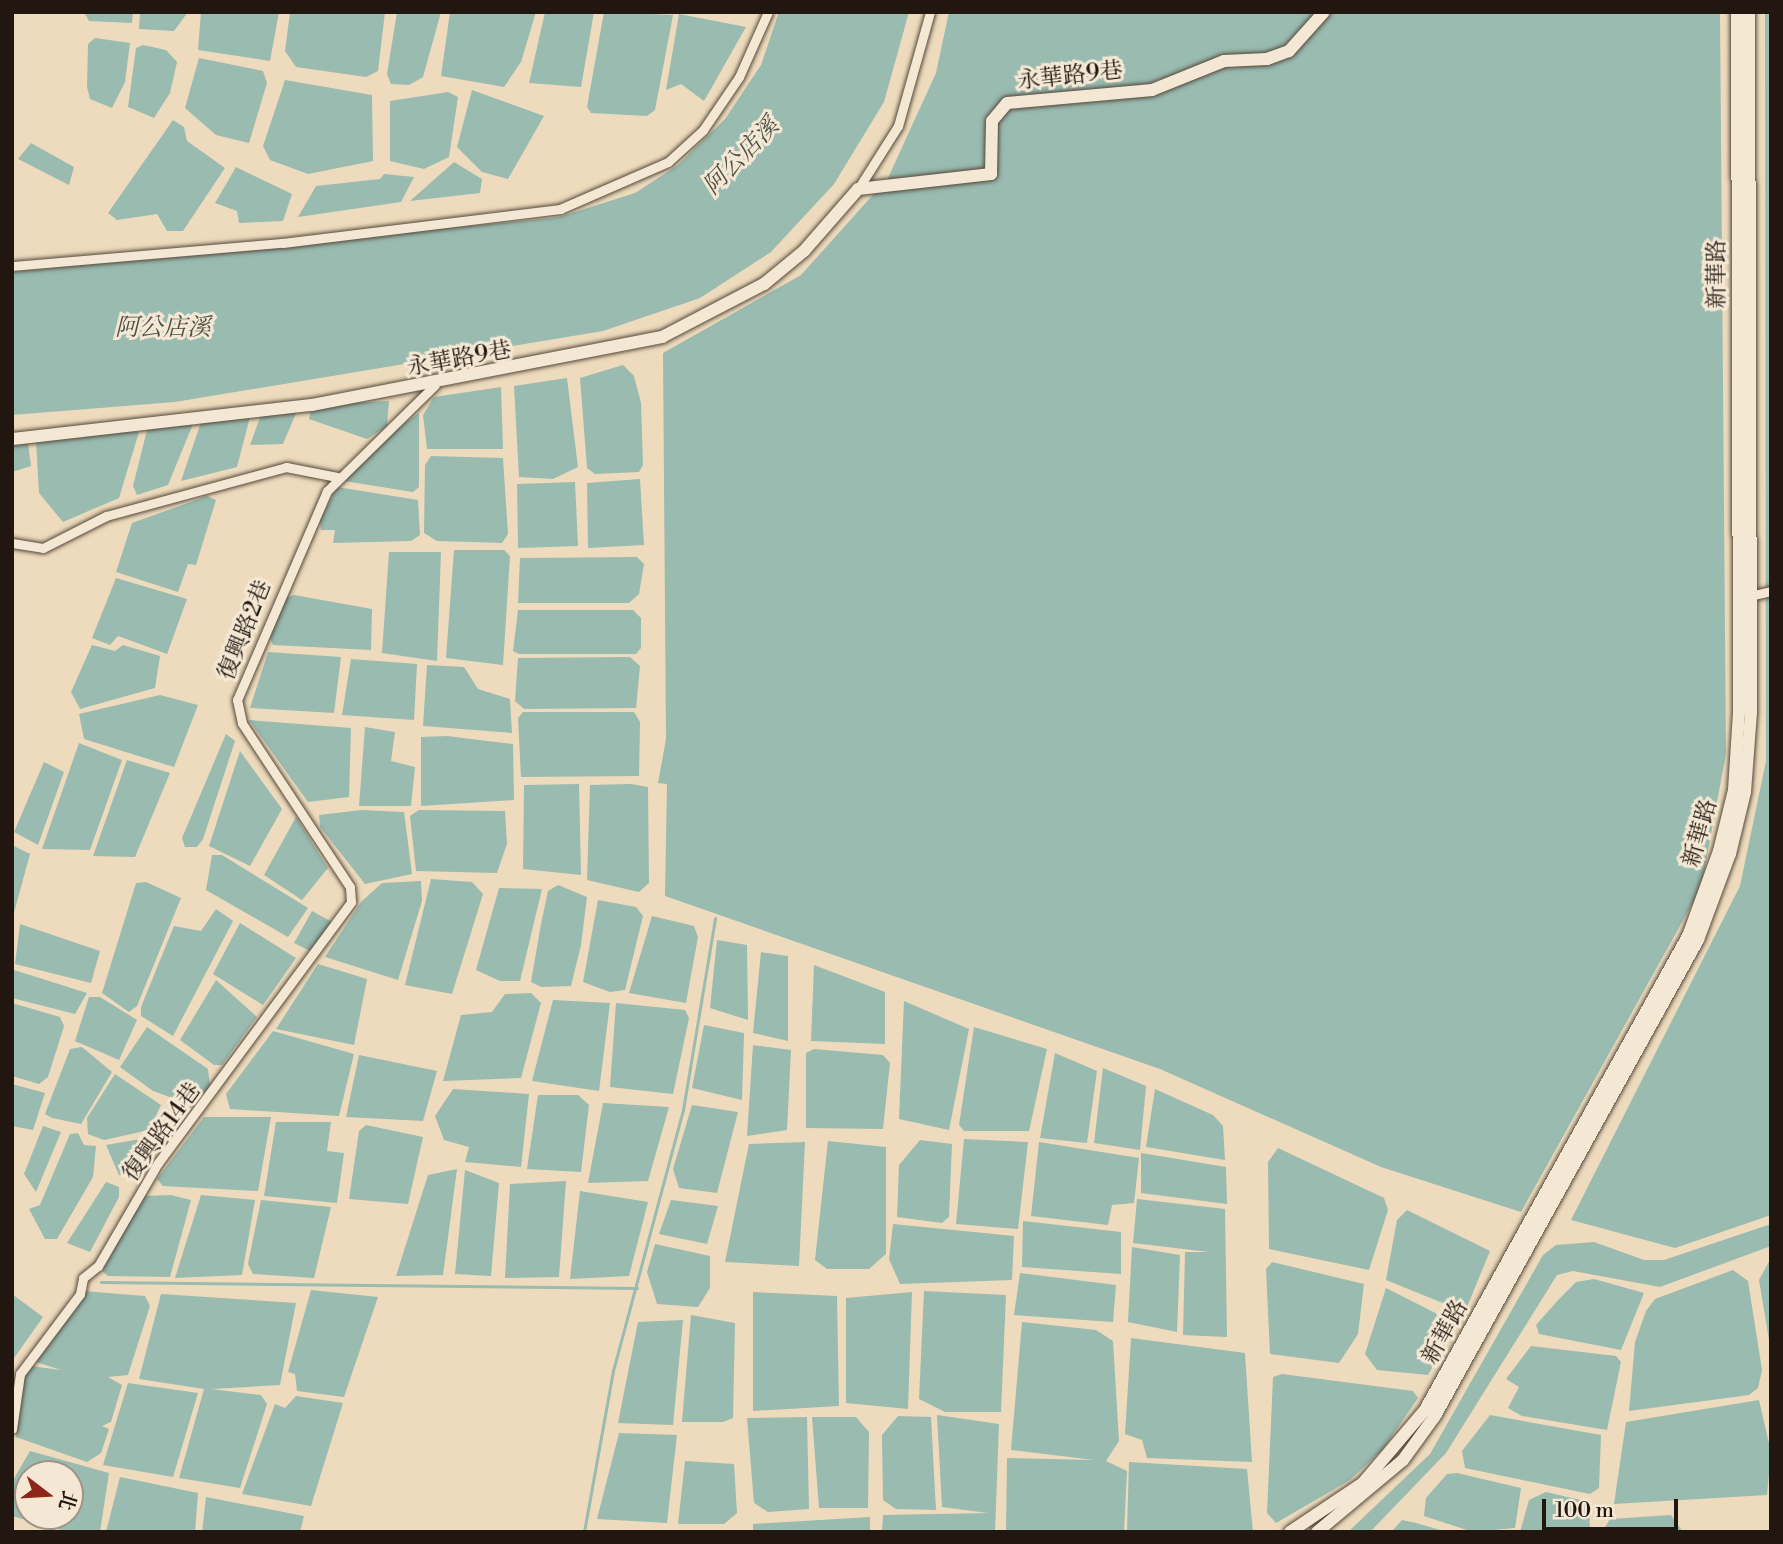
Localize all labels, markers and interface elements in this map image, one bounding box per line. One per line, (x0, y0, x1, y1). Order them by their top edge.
street label: 永華路9巷 (1016, 57, 1124, 95)
water label: 阿公店溪 (698, 112, 786, 202)
street label: 新華路 (1703, 240, 1731, 308)
water label: 阿公店溪 (115, 315, 211, 343)
street label: 永華路9巷 (404, 336, 514, 382)
street label: 復興路2巷 (213, 576, 277, 684)
street label: 新華路 (1677, 796, 1723, 870)
street label: 復興路14巷 (117, 1078, 207, 1186)
street label: 新華路 (1416, 1295, 1474, 1369)
north arrow (14, 1460, 84, 1530)
scale bar (1545, 1484, 1682, 1528)
text: 北 (53, 1488, 81, 1513)
text: 100 m (1555, 1498, 1614, 1524)

